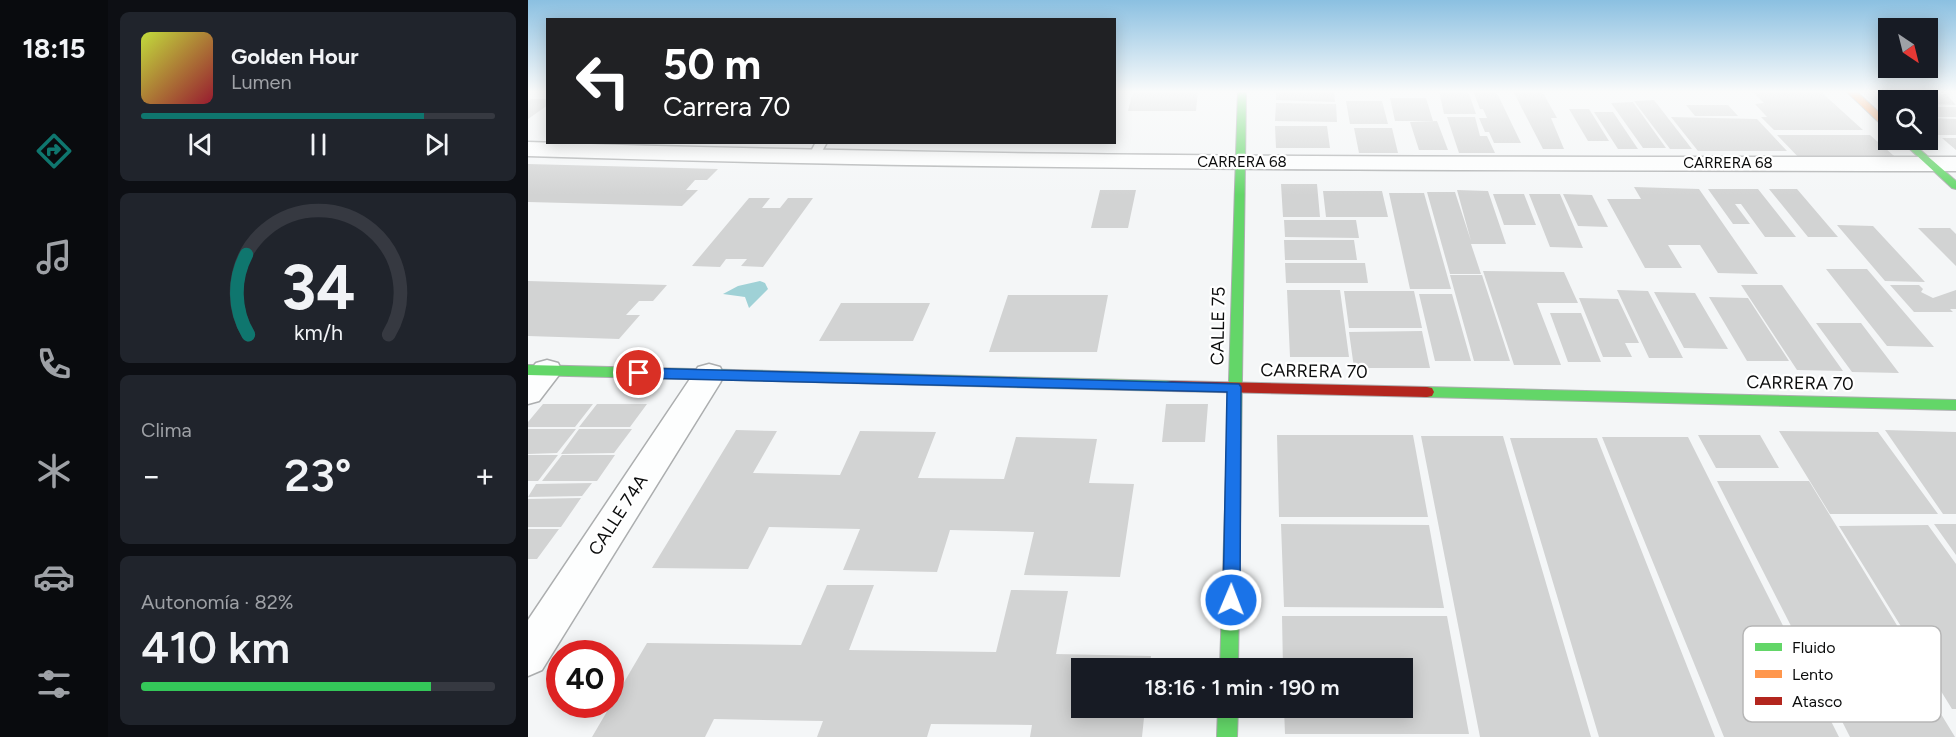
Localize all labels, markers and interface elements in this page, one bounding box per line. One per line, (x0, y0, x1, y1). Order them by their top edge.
north arrow (1878, 18, 1938, 78)
map controls (1878, 18, 1938, 150)
text: 18:15 (22, 32, 86, 65)
text: 50 m (663, 39, 761, 90)
icon: left (564, 42, 642, 120)
text: Golden Hour (231, 43, 359, 70)
text: Lumen (231, 70, 292, 94)
text: Carrera 70 (663, 90, 791, 123)
button: search (1878, 90, 1938, 150)
icon: previous (184, 128, 217, 161)
icon: pause (302, 128, 335, 161)
icon: next (420, 128, 453, 161)
icon: directions (33, 130, 75, 172)
street label: CARRERA 68 (1197, 153, 1287, 171)
street label: CARRERA 68 (1683, 154, 1773, 172)
icon: music (33, 236, 75, 278)
text: 34 (281, 250, 355, 325)
street label: CALLE 75 (1206, 286, 1230, 366)
text: km/h (294, 320, 342, 345)
icon: phone (33, 343, 75, 385)
pin (613, 347, 664, 398)
icon: arrive (622, 356, 655, 389)
street label: CARRERA 70 (1260, 359, 1368, 383)
street label: CARRERA 70 (1746, 371, 1854, 395)
text: Clima (141, 418, 192, 442)
text: 23° (284, 448, 352, 502)
icon: climate (33, 450, 75, 492)
text: − (141, 456, 162, 495)
text: + (474, 456, 495, 495)
street label: CALLE 74A (584, 470, 652, 560)
icon: car (33, 556, 75, 598)
position arrow (1199, 568, 1263, 632)
text: Autonomía · 82% (141, 590, 294, 614)
text: 410 km (141, 620, 290, 674)
legend (1743, 626, 1941, 722)
text: Fluido (1792, 638, 1836, 657)
speed limit sign: 40 (546, 640, 624, 718)
icon: filters (33, 663, 75, 705)
text: Lento (1792, 665, 1833, 684)
text: 18:16 · 1 min · 190 m (1144, 674, 1340, 701)
text: Atasco (1792, 692, 1842, 711)

